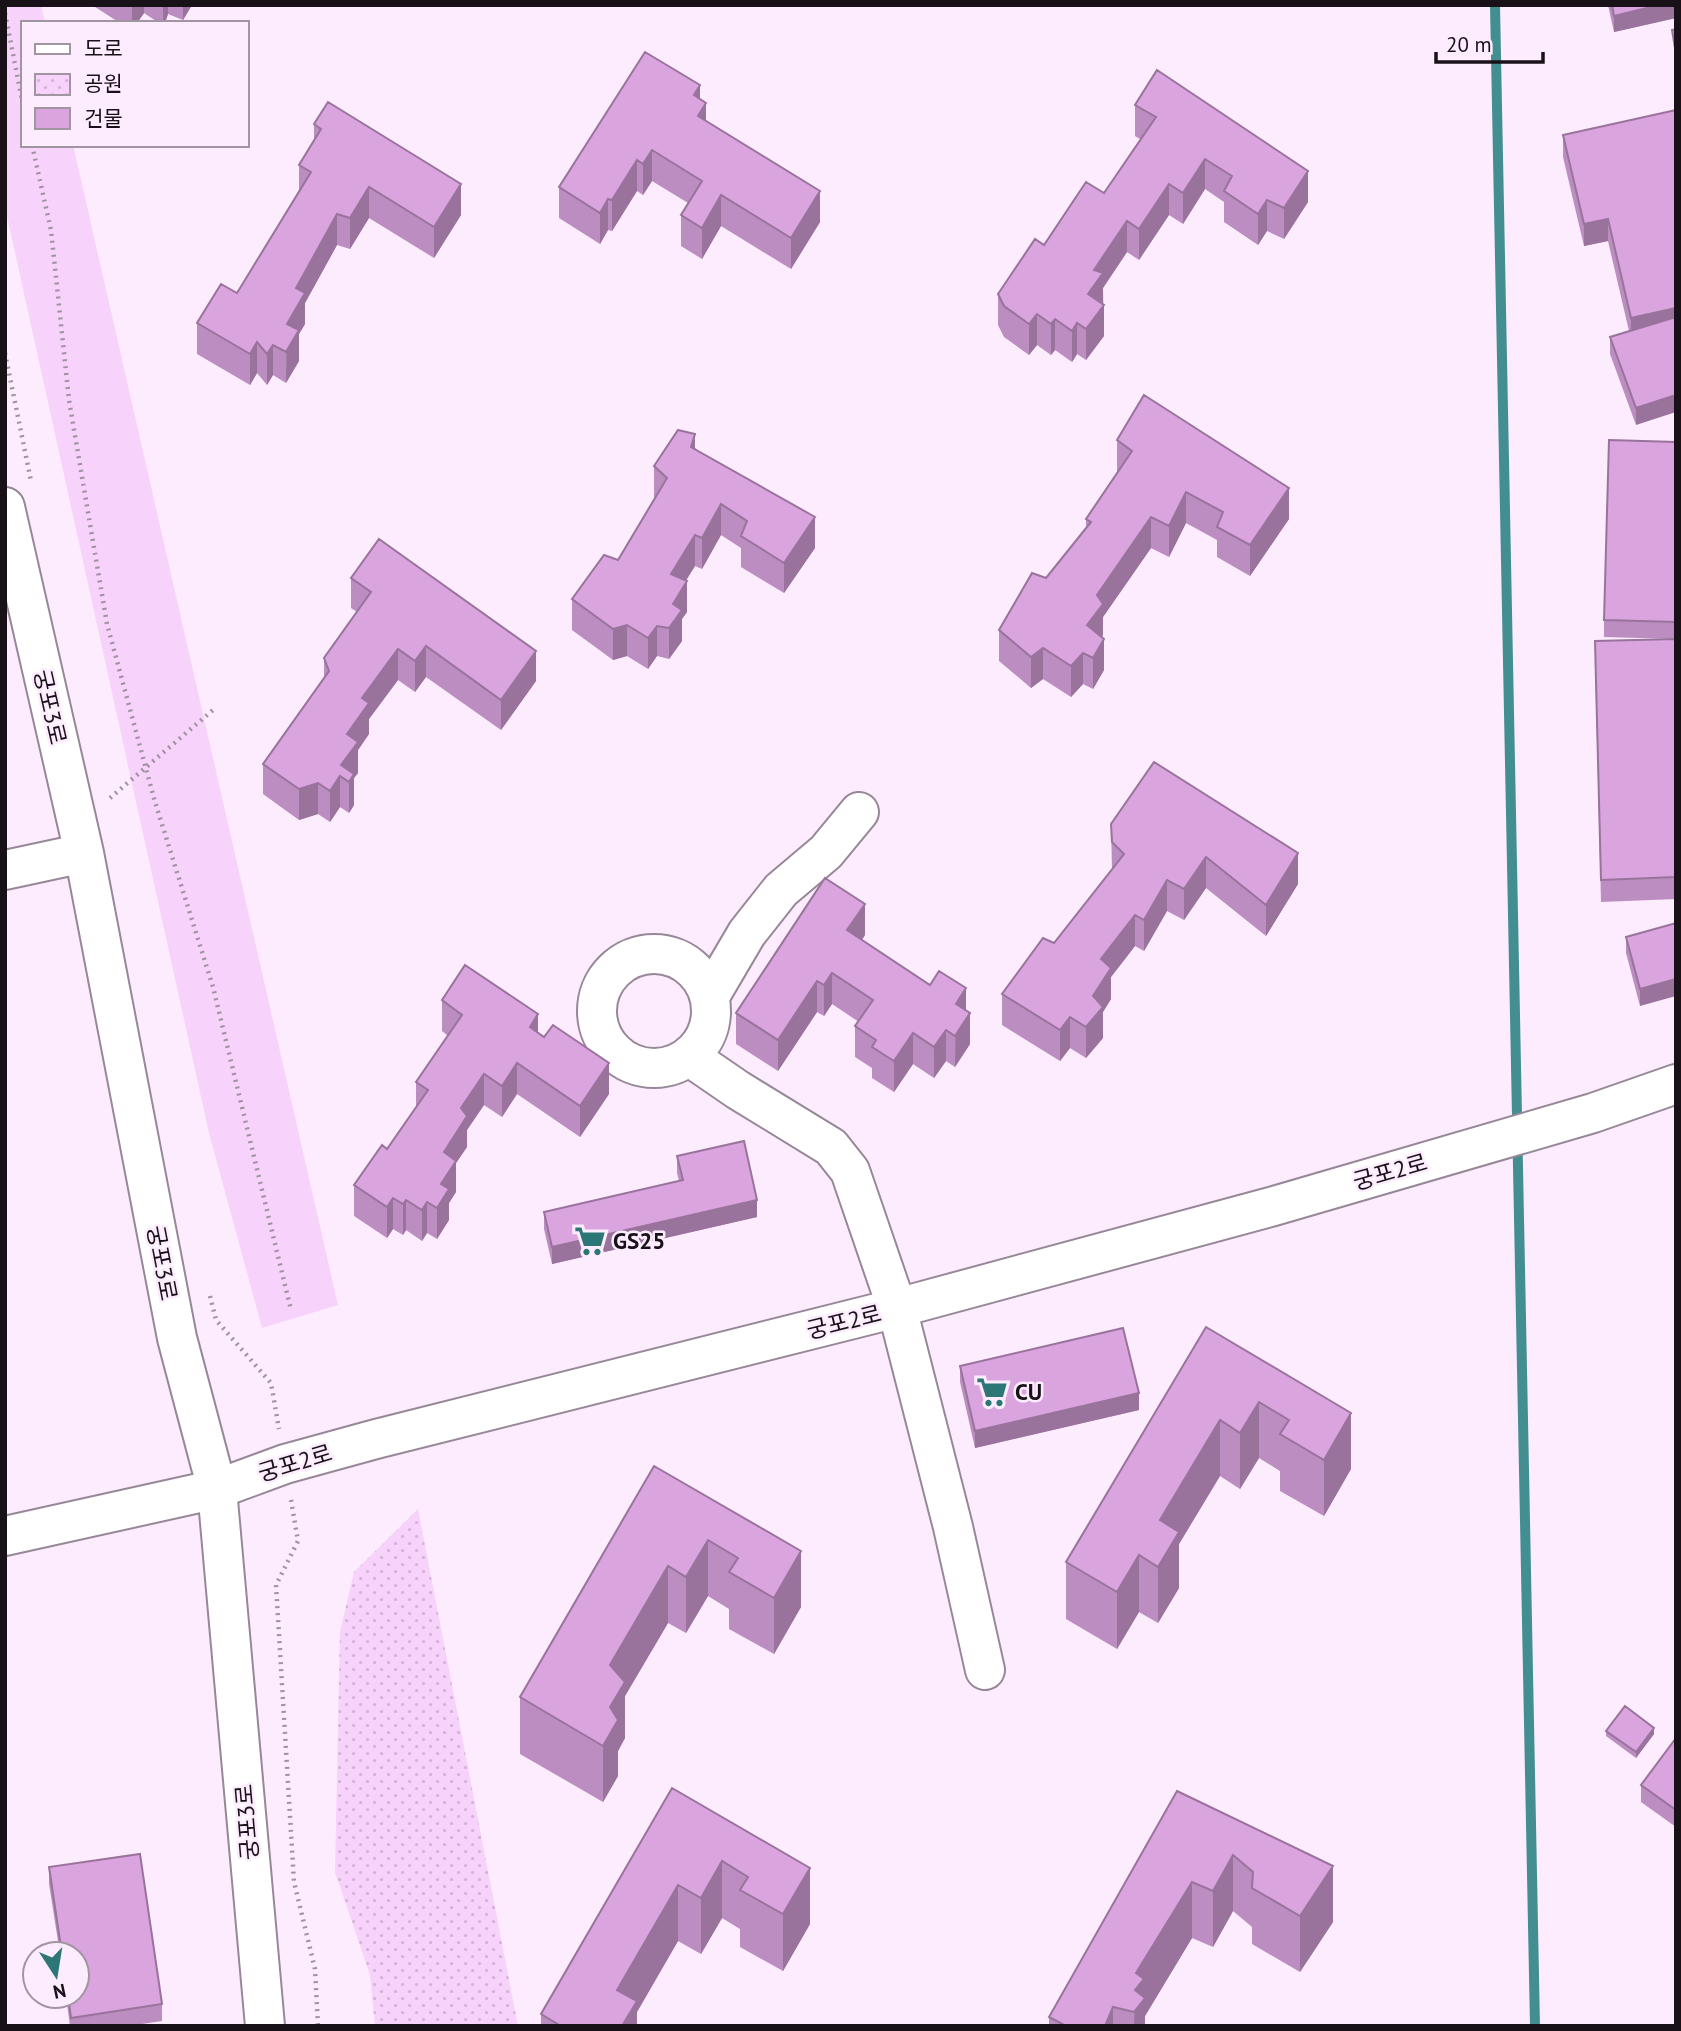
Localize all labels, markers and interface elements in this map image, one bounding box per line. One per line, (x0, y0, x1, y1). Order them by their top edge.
legend (21, 21, 248, 147)
scale bar (1436, 21, 1543, 65)
text: 20 m (1446, 31, 1492, 58)
text: 도로 (84, 35, 123, 62)
text: 공원 (84, 70, 123, 97)
text: 건물 (84, 105, 123, 132)
street label: 궁포3로 (28, 667, 73, 747)
street label: 궁포2로 (1349, 1147, 1430, 1196)
street label: 궁포3로 (141, 1223, 184, 1303)
supermarket icon: GS25 (573, 1224, 607, 1258)
place label: GS25 (613, 1226, 665, 1255)
street label: 궁포2로 (803, 1298, 884, 1345)
supermarket icon: CU (975, 1375, 1009, 1409)
place label: CU (1015, 1377, 1042, 1406)
street label: 궁포2로 (254, 1438, 335, 1488)
street label: 궁포3로 (229, 1783, 264, 1861)
north arrow (21, 1940, 91, 2010)
text: N (51, 1979, 68, 2005)

